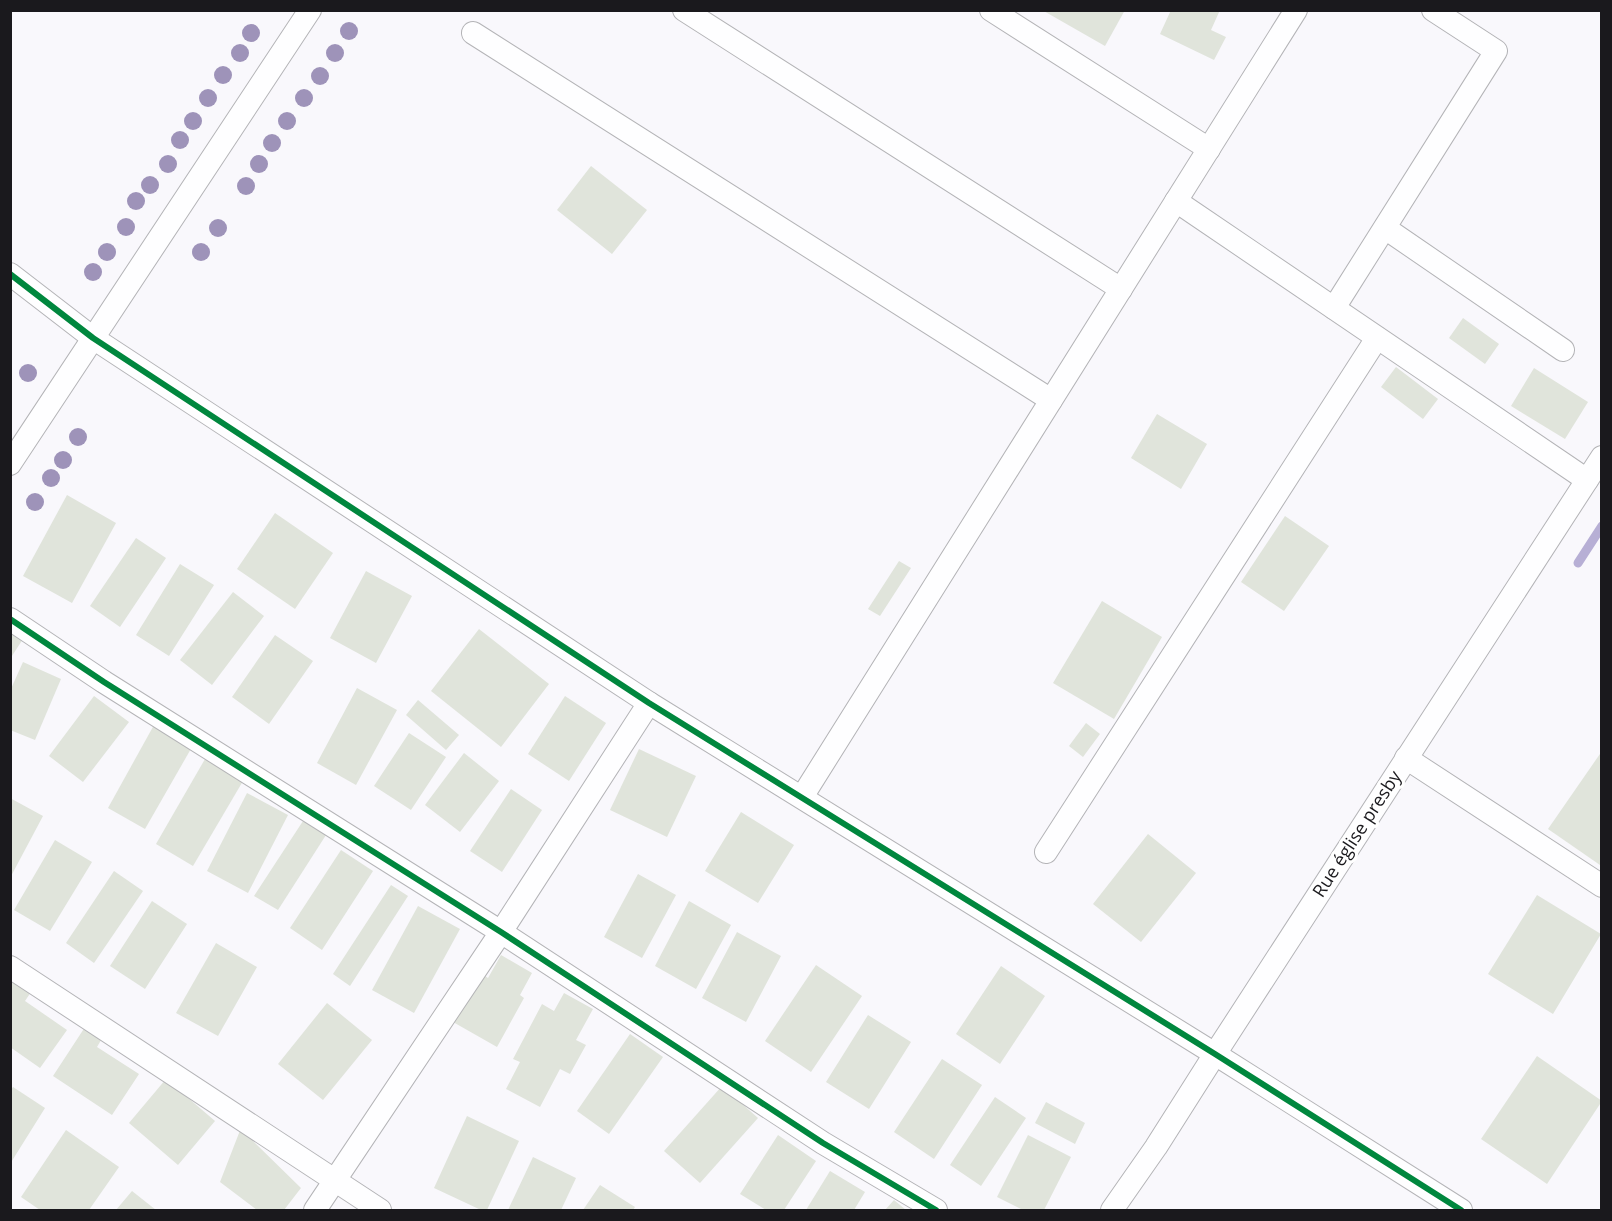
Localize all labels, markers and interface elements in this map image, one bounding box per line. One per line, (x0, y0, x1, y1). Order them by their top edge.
street label: Rue église presby (1306, 765, 1407, 901)

